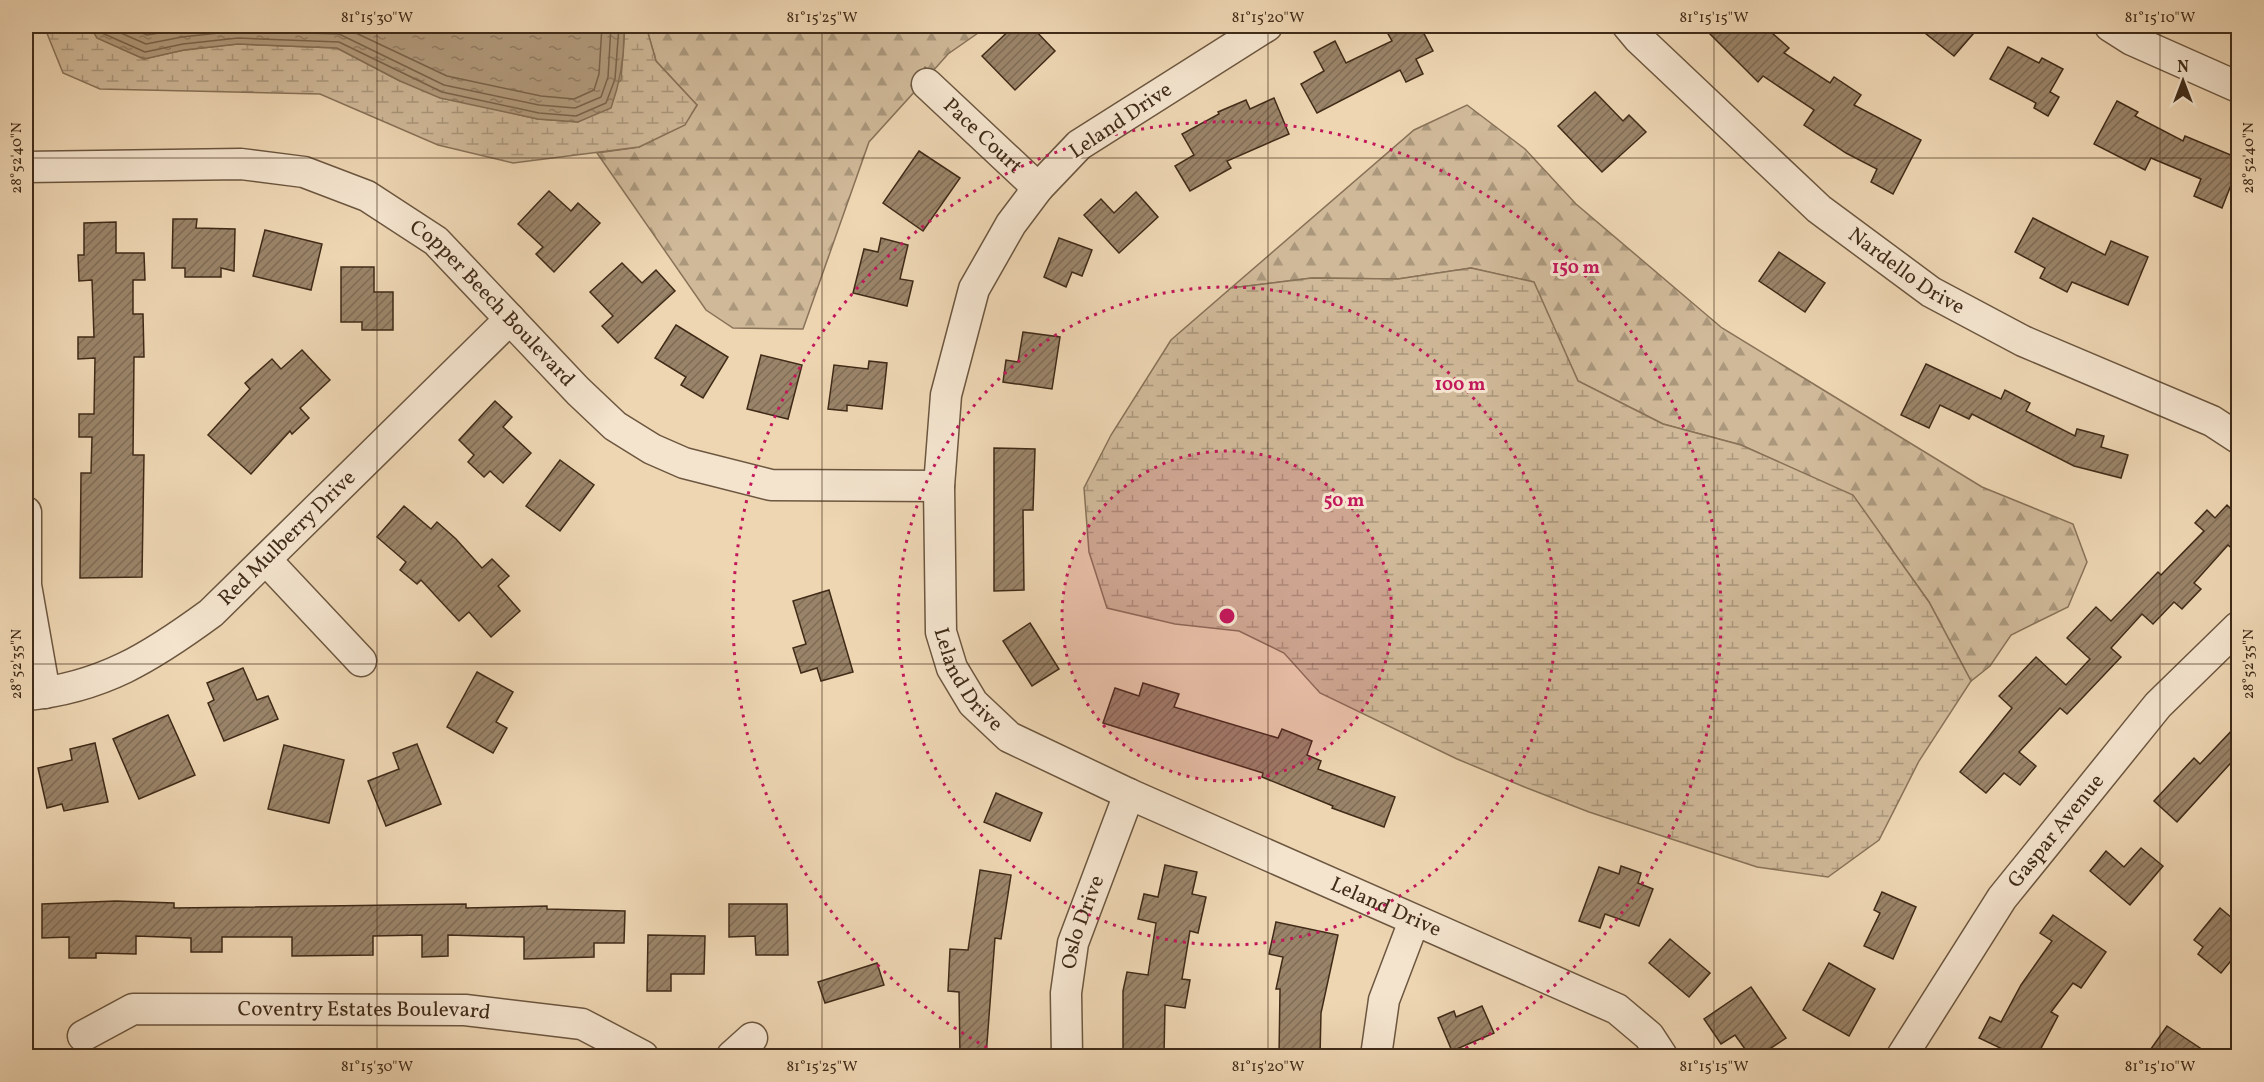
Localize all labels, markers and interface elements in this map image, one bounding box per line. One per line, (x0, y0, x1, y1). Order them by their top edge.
text: 81°15'30"W (341, 8, 413, 29)
text: 81°15'25"W (786, 8, 858, 29)
text: 81°15'20"W (1232, 8, 1304, 29)
text: 81°15'15"W (1679, 8, 1749, 29)
text: 81°15'10"W (2125, 8, 2195, 29)
north arrow (2153, 51, 2213, 111)
text: N (2177, 57, 2189, 79)
street label: Leland Drive (1064, 76, 1178, 166)
street label: Pace Court (936, 91, 1029, 180)
text: 28°52'40"N (7, 122, 28, 194)
text: 28°52'40"N (2239, 122, 2260, 194)
street label: Copper Beech Boulevard (404, 213, 581, 393)
street label: Nardello Drive (1842, 221, 1970, 322)
text: 150 m (1552, 256, 1600, 281)
text: 100 m (1435, 373, 1485, 398)
street label: Red Mulberry Drive (212, 464, 362, 613)
text: 50 m (1324, 489, 1364, 514)
centre of rings (1217, 606, 1237, 626)
street label: Leland Drive (926, 624, 1009, 738)
text: 28°52'35"N (7, 629, 28, 699)
text: 28°52'35"N (2239, 629, 2260, 699)
street label: Gaspar Avenue (2001, 768, 2111, 894)
street label: Leland Drive (1326, 870, 1446, 944)
street label: Oslo Drive (1055, 871, 1112, 971)
street label: Coventry Estates Boulevard (238, 995, 492, 1027)
text: 81°15'30"W (341, 1057, 413, 1078)
text: 81°15'25"W (786, 1057, 858, 1078)
text: 81°15'20"W (1232, 1057, 1304, 1078)
text: 81°15'15"W (1679, 1057, 1749, 1078)
text: 81°15'10"W (2125, 1057, 2195, 1078)

